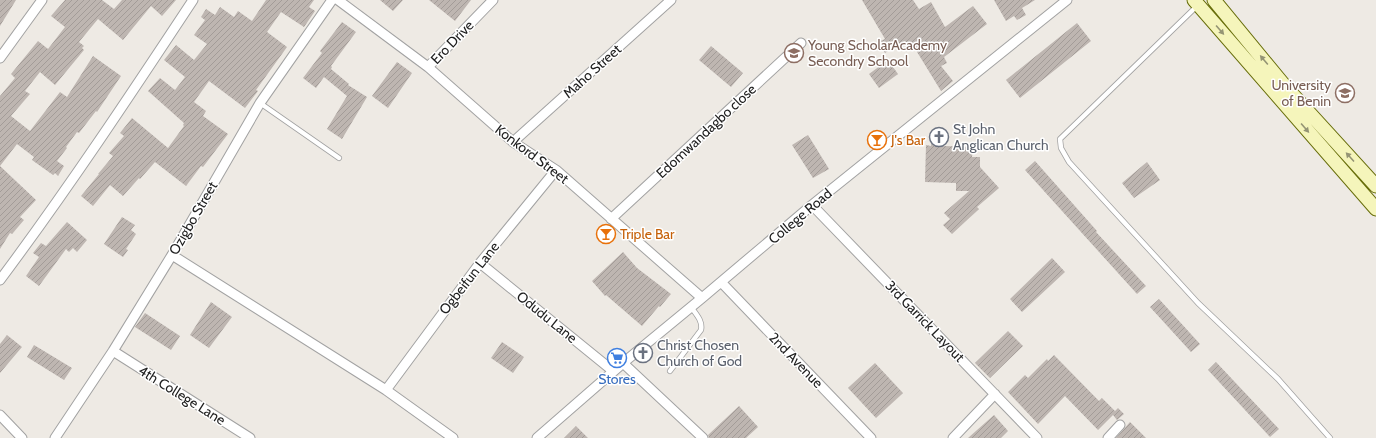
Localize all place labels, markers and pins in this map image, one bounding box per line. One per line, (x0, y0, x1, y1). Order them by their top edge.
place label: Young ScholarAcademy Secondry School (807, 36, 947, 70)
school or university icon: Young ScholarAcademy Secondry School (783, 42, 805, 64)
place label: University of Benin (1271, 76, 1331, 110)
school or university icon: University of Benin (1334, 82, 1356, 104)
place label: St John Anglican Church (953, 120, 1048, 154)
church icon: St John Anglican Church (928, 126, 950, 148)
bar icon: J's Bar (866, 129, 888, 151)
place label: J's Bar (890, 131, 926, 149)
bar icon: Triple Bar (595, 223, 617, 245)
place label: Triple Bar (620, 225, 675, 243)
place label: Christ Chosen Church of God (657, 336, 742, 370)
church icon: Christ Chosen Church of God (632, 342, 654, 364)
supermarket icon: Stores (606, 347, 628, 369)
place label: Stores (598, 370, 636, 388)

